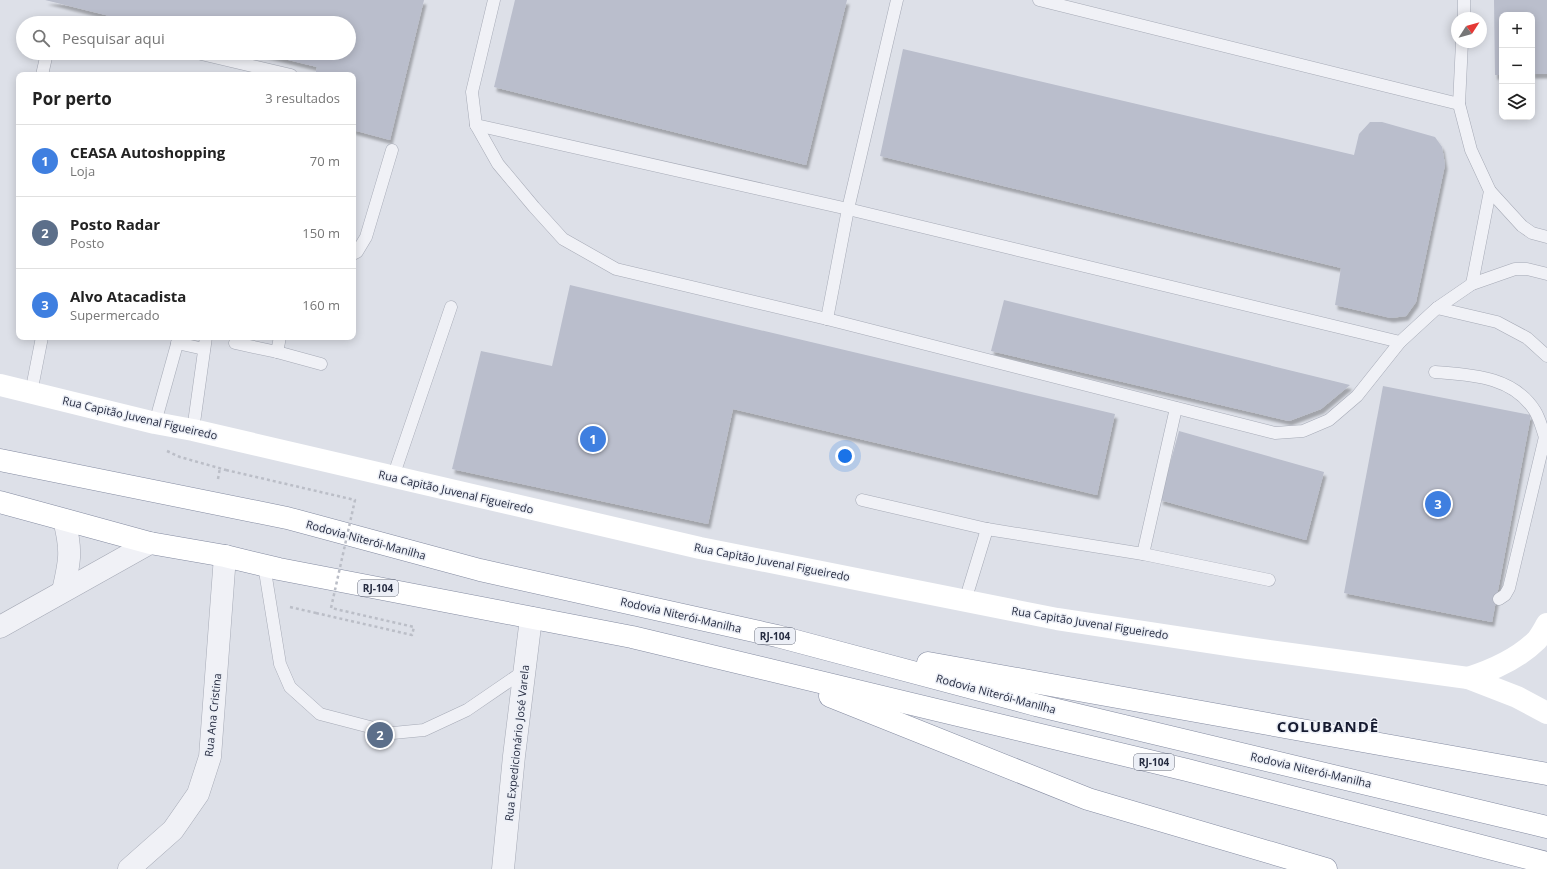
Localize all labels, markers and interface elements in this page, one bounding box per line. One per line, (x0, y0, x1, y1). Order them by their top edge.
north arrow (1451, 12, 1487, 48)
map controls (1499, 12, 1535, 120)
button: + (1499, 12, 1535, 48)
search box (16, 16, 356, 60)
icon: search (30, 27, 52, 49)
text: Pesquisar aqui (62, 28, 165, 48)
button: − (1499, 48, 1535, 84)
button: layers (1499, 84, 1535, 120)
text: Por perto (32, 87, 112, 110)
text: 3 resultados (265, 89, 340, 107)
text: CEASA Autoshopping (70, 142, 225, 162)
text: 1 (41, 152, 49, 170)
text: 70 m (310, 152, 340, 170)
text: Loja (70, 162, 95, 180)
text: Posto Radar (70, 214, 160, 234)
text: 2 (41, 224, 49, 242)
text: 150 m (302, 224, 340, 242)
text: Posto (70, 234, 104, 252)
text: Alvo Atacadista (70, 286, 186, 306)
text: 3 (41, 296, 49, 314)
text: 160 m (302, 296, 340, 314)
text: Supermercado (70, 306, 160, 324)
street label: Rua Capitão Juvenal Figueiredo (61, 392, 219, 443)
pin: 1 (580, 424, 606, 454)
your location (835, 446, 855, 466)
street label: Rua Capitão Juvenal Figueiredo (377, 466, 535, 517)
pin: 3 (1425, 489, 1451, 519)
street label: Rodovia Niterói-Manilha (304, 516, 428, 563)
street label: Rua Capitão Juvenal Figueiredo (693, 539, 852, 584)
road number: RJ-104 (358, 580, 398, 596)
street label: Rodovia Niterói-Manilha (619, 593, 743, 636)
street label: Rua Capitão Juvenal Figueiredo (1011, 603, 1170, 642)
road number: RJ-104 (755, 628, 795, 644)
street label: Rua Expedicionário José Varela (501, 664, 532, 822)
street label: Rodovia Niterói-Manilha (934, 670, 1058, 717)
street label: Rua Ana Cristina (201, 672, 224, 758)
district label: COLUBANDÊ (1277, 716, 1379, 736)
pin: 2 (367, 720, 393, 750)
street label: Rodovia Niterói-Manilha (1249, 748, 1373, 791)
road number: RJ-104 (1134, 754, 1174, 770)

